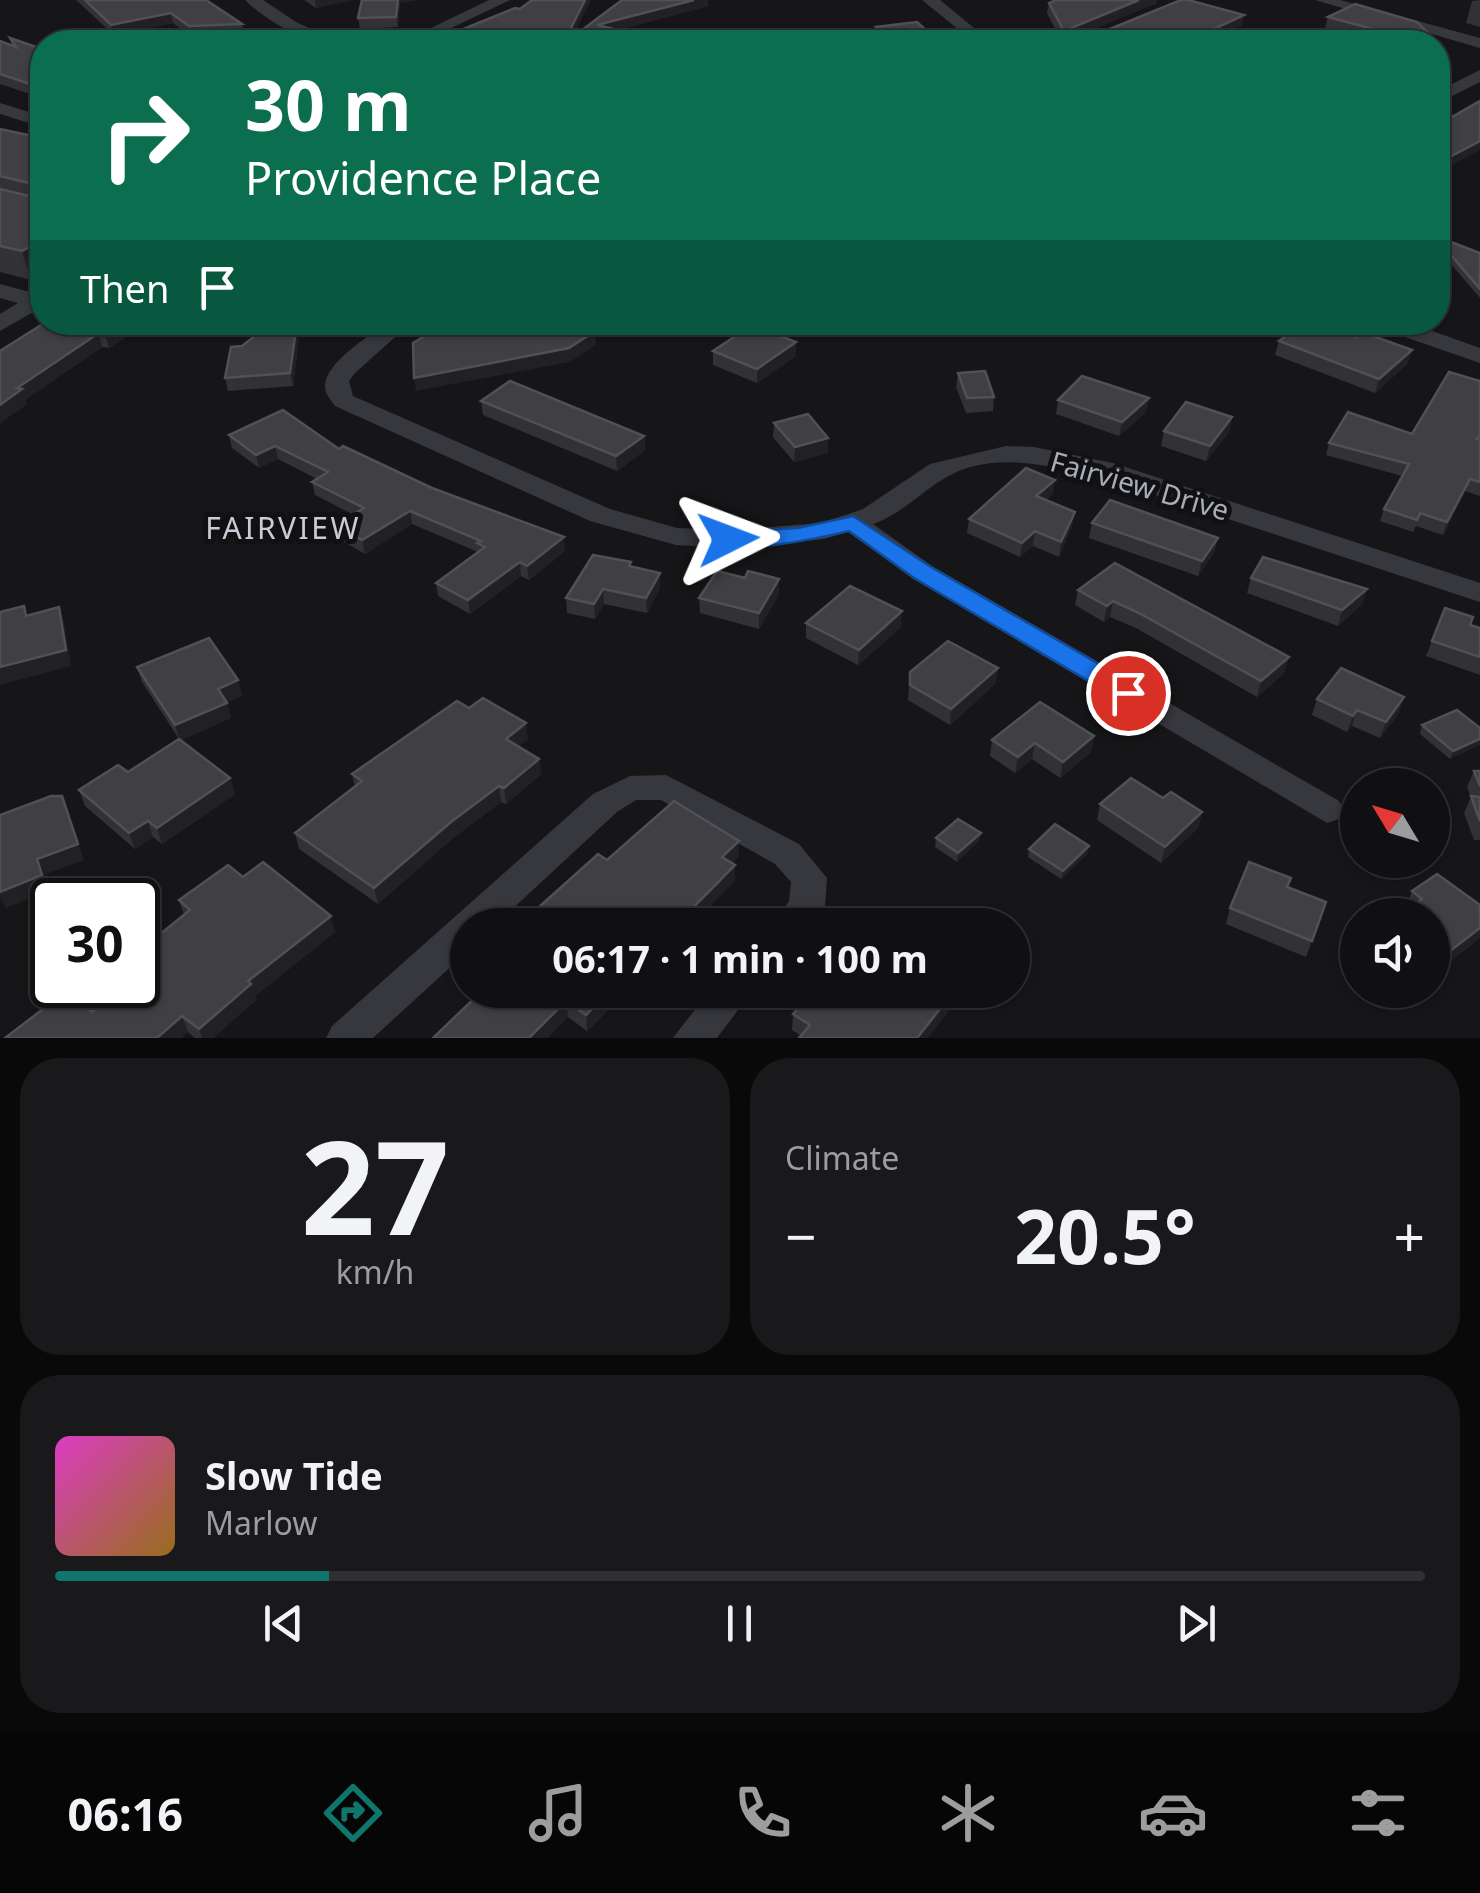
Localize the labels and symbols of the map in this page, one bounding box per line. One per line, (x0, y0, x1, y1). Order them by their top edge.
street label: Fairview Drive (1046, 441, 1234, 529)
position arrow (676, 487, 780, 591)
district label: FAIRVIEW (205, 507, 361, 548)
pin (1086, 651, 1171, 736)
north arrow (1340, 768, 1450, 878)
speed limit sign: 30 (30, 878, 160, 1008)

